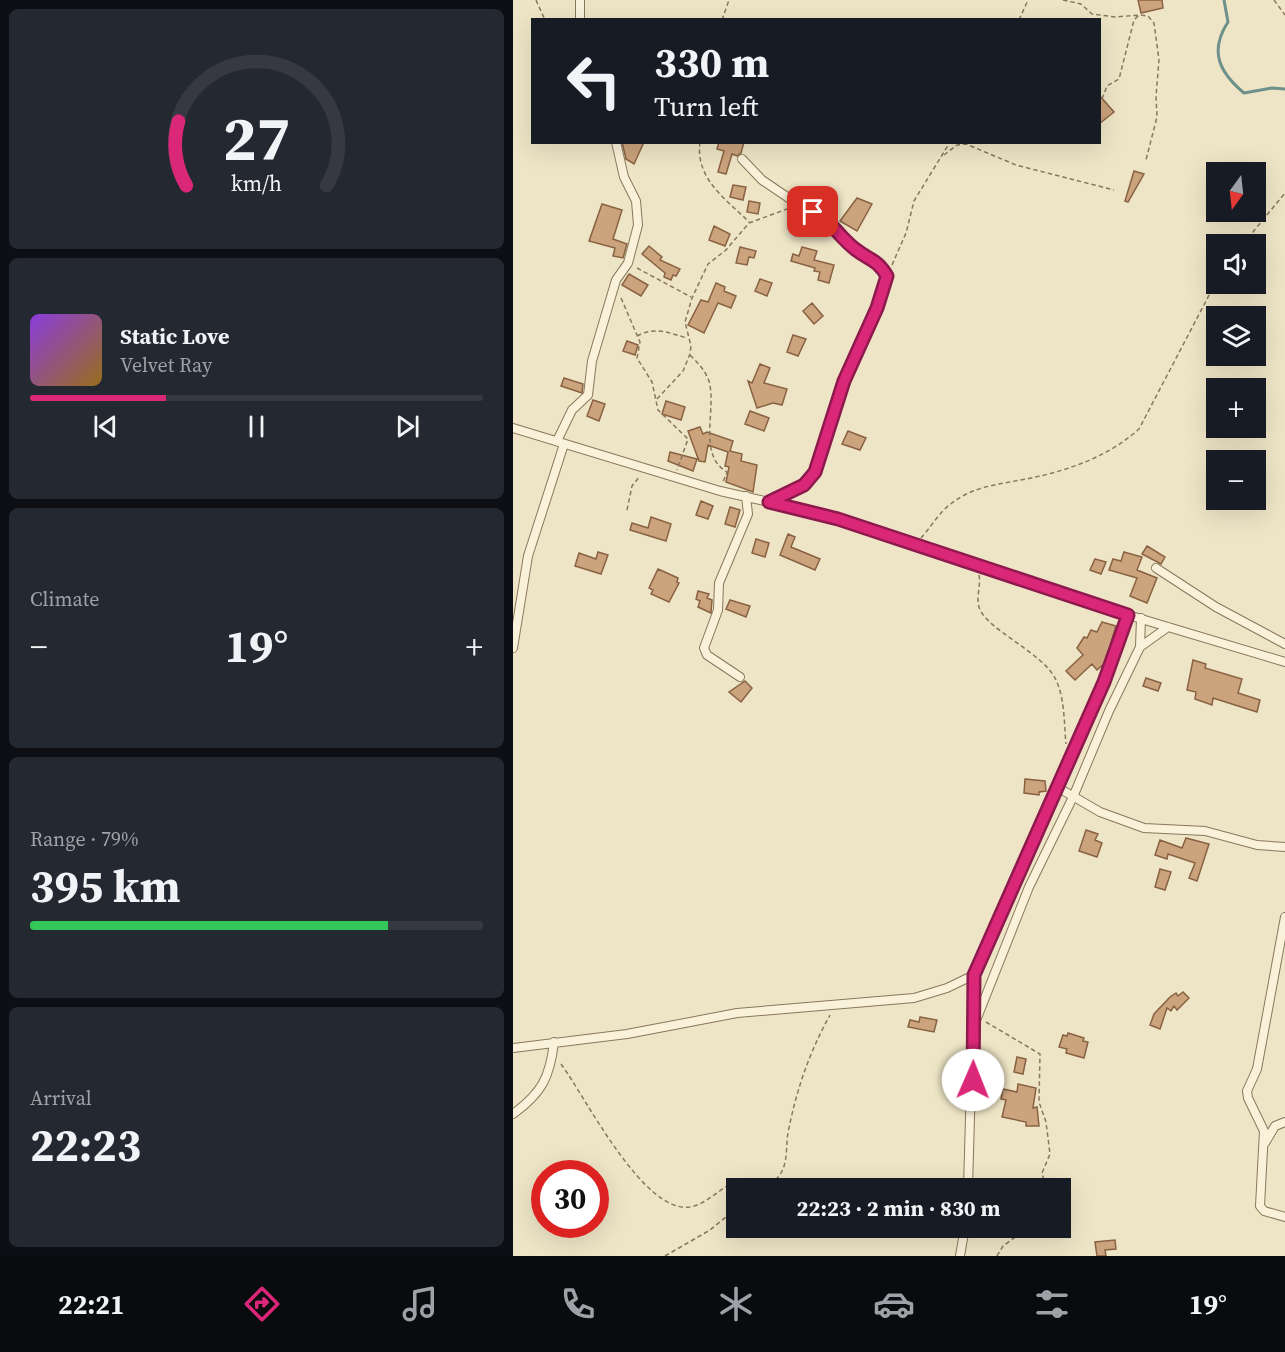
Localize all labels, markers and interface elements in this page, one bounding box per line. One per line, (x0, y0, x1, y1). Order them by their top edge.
text: 330 m (654, 33, 769, 91)
icon: left (555, 42, 633, 120)
text: Turn left (654, 88, 758, 125)
text: 27 (223, 95, 290, 181)
north arrow (1206, 162, 1266, 222)
map controls (1206, 162, 1266, 510)
text: km/h (231, 170, 282, 199)
pin (787, 186, 838, 237)
icon: arrive (796, 195, 829, 228)
button: sound (1206, 234, 1266, 294)
button: layers (1206, 306, 1266, 366)
text: Static Love (120, 321, 230, 351)
text: Velvet Ray (120, 351, 212, 379)
button: + (1206, 378, 1266, 438)
icon: previous (89, 410, 122, 443)
icon: pause (240, 410, 273, 443)
icon: next (391, 410, 424, 443)
button: − (1206, 450, 1266, 510)
text: Climate (30, 585, 99, 613)
text: 19° (225, 615, 288, 677)
text: − (30, 624, 48, 669)
text: + (465, 624, 483, 669)
text: Range · 79% (30, 825, 139, 853)
text: 395 km (30, 855, 181, 917)
position arrow (941, 1048, 1005, 1112)
text: Arrival (30, 1084, 92, 1112)
text: 22:23 (30, 1114, 141, 1176)
speed limit sign: 30 (531, 1160, 609, 1238)
text: 22:23 · 2 min · 830 m (797, 1193, 1000, 1223)
icon: directions (241, 1283, 283, 1325)
icon: music (399, 1283, 441, 1325)
icon: phone (557, 1283, 599, 1325)
icon: climate (715, 1283, 757, 1325)
icon: car (873, 1283, 915, 1325)
icon: filters (1031, 1283, 1073, 1325)
text: 22:21 (58, 1286, 125, 1323)
text: 19° (1189, 1286, 1227, 1323)

